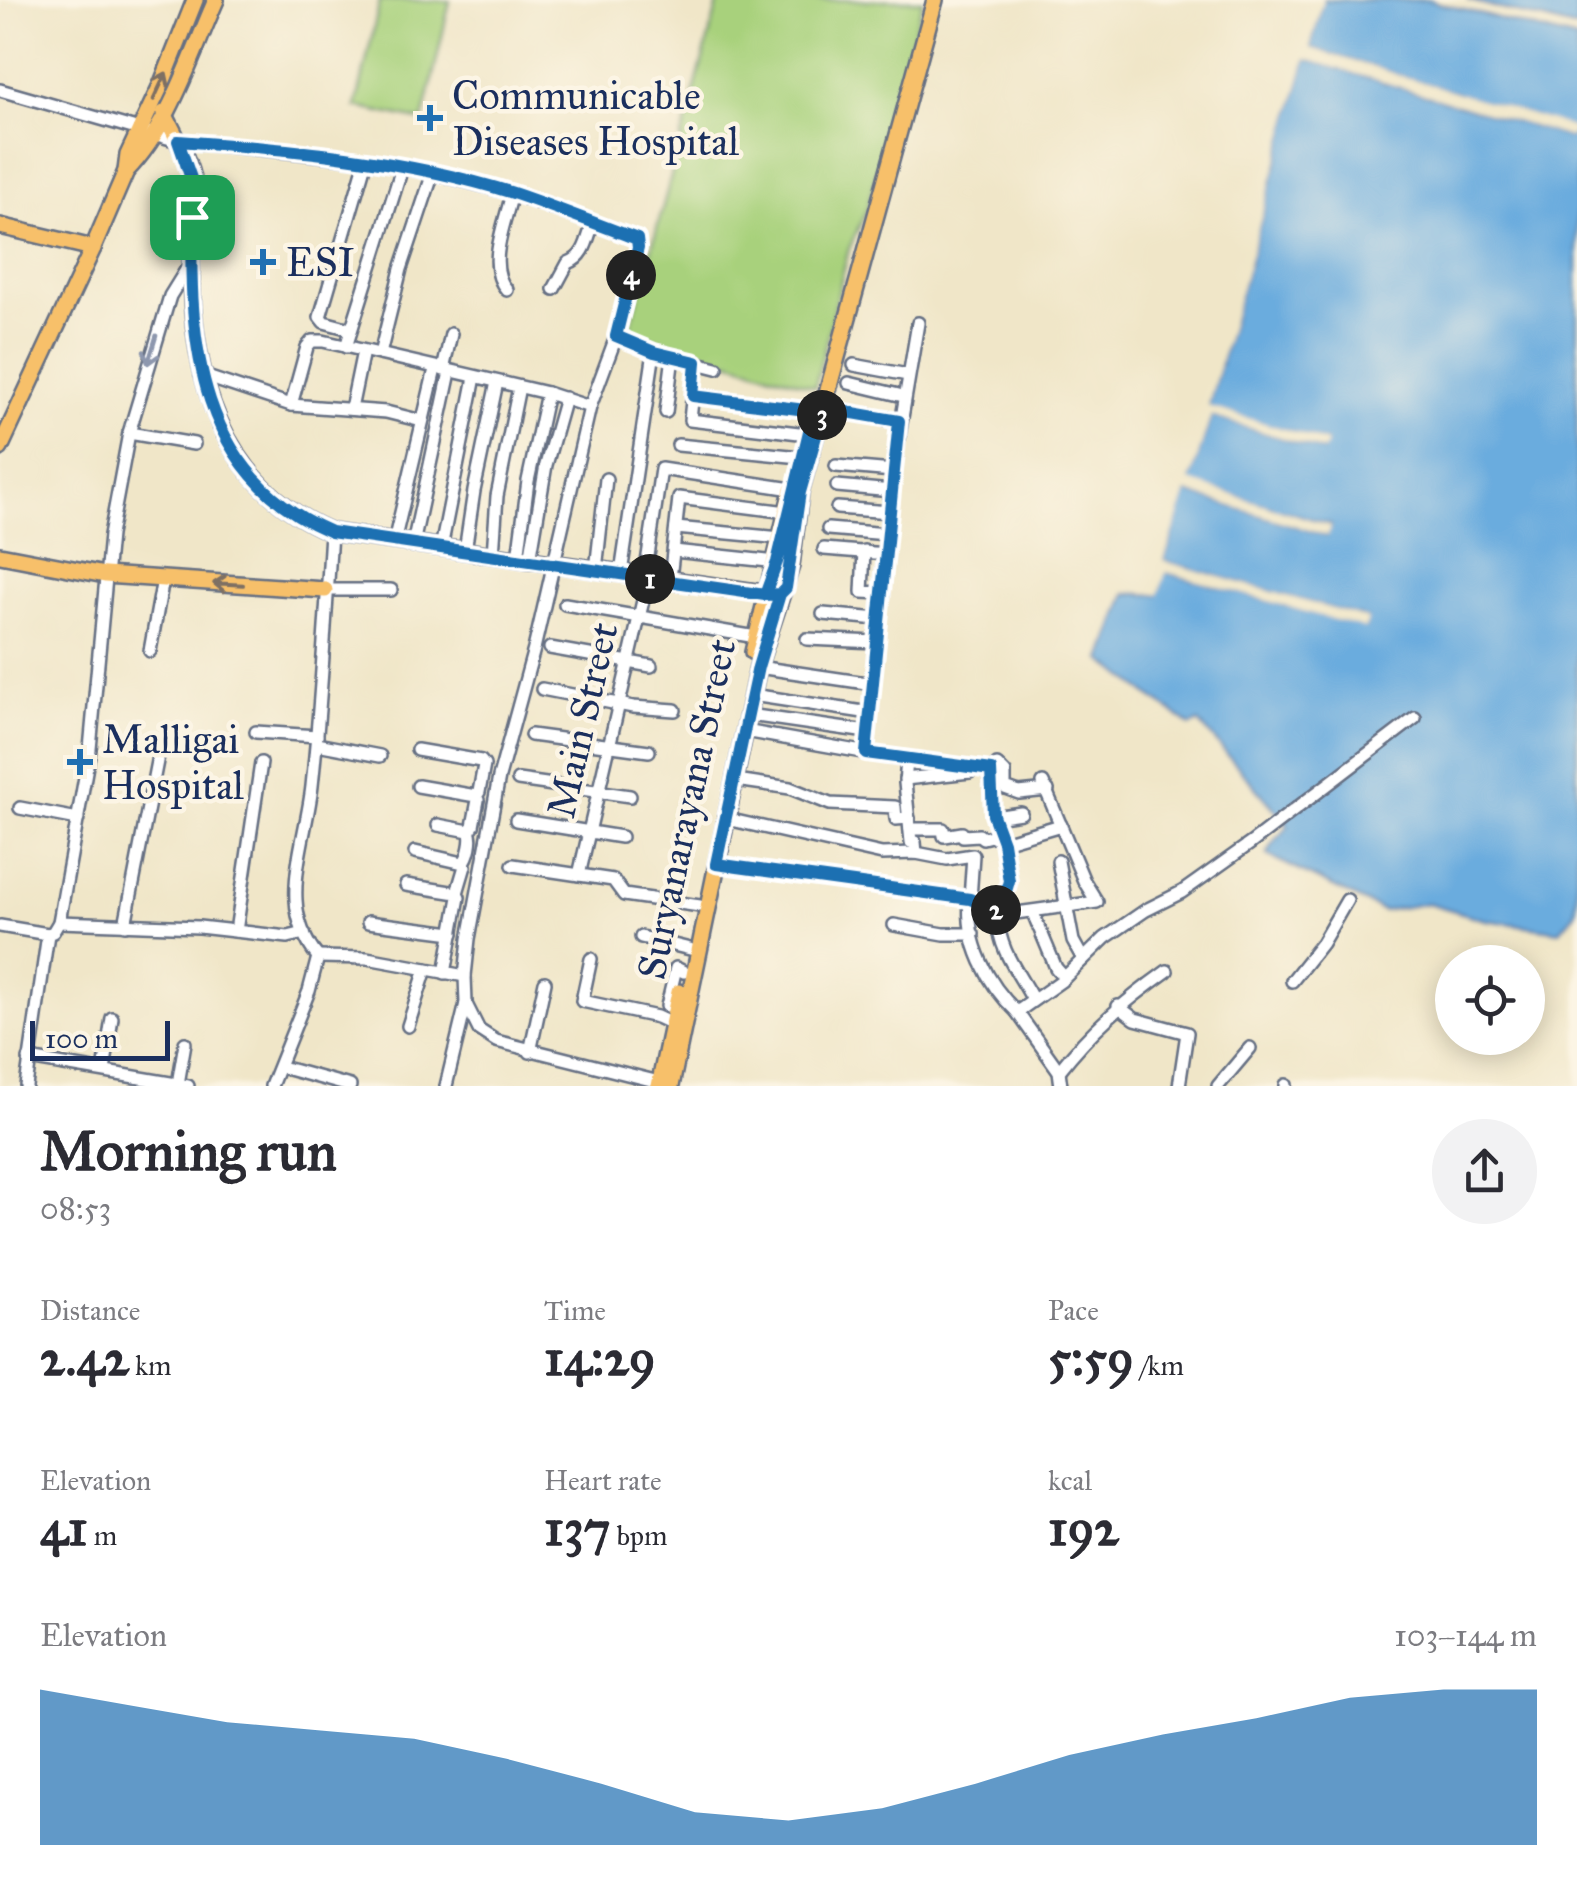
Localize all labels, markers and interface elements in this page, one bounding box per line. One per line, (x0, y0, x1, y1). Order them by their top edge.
place label: Communicable Diseases Hospital (452, 71, 739, 166)
one-way arrow (152, 72, 171, 102)
marker: Communicable Diseases Hospital (417, 105, 443, 131)
pin (150, 175, 235, 260)
icon: arrive (165, 190, 220, 245)
place label: ESI (286, 238, 355, 287)
marker: ESI (250, 249, 276, 275)
pin: 4 (606, 250, 656, 300)
text: 4 (623, 257, 639, 292)
one-way arrow (142, 334, 160, 366)
pin: 3 (797, 390, 847, 440)
text: 3 (816, 397, 828, 432)
pin: 1 (625, 554, 675, 604)
text: 1 (644, 561, 656, 596)
one-way arrow (212, 574, 244, 593)
street label: Main Street (536, 618, 629, 822)
street label: Suryanarayana Street (626, 634, 747, 984)
place label: Malligai Hospital (102, 715, 244, 810)
marker: Malligai Hospital (67, 749, 93, 775)
pin: 2 (971, 885, 1021, 935)
text: 2 (989, 892, 1003, 927)
map controls (1435, 945, 1545, 1055)
button: locate (1435, 945, 1545, 1055)
scale bar (30, 1016, 170, 1060)
text: 100 m (45, 1021, 118, 1056)
text: Morning run (40, 1118, 337, 1185)
button: share (1432, 1119, 1537, 1224)
text: 08:53 (40, 1189, 111, 1228)
text: Distance (40, 1293, 140, 1328)
text: Time (544, 1293, 606, 1328)
text: Pace (1048, 1293, 1099, 1328)
text: 2.42 (40, 1328, 129, 1389)
text: 14:29 (544, 1328, 656, 1389)
text: 5:59 (1048, 1328, 1134, 1389)
text: km (129, 1348, 172, 1383)
text: /km (1134, 1348, 1184, 1383)
text: Elevation (40, 1463, 151, 1498)
text: Heart rate (544, 1463, 662, 1498)
text: kcal (1048, 1463, 1092, 1498)
text: 41 (40, 1498, 88, 1559)
text: 137 (544, 1498, 610, 1559)
text: 192 (1048, 1498, 1119, 1559)
text: m (88, 1518, 117, 1553)
text: bpm (610, 1518, 668, 1553)
text: Elevation (40, 1616, 167, 1655)
text: 103–144 m (1394, 1616, 1537, 1655)

